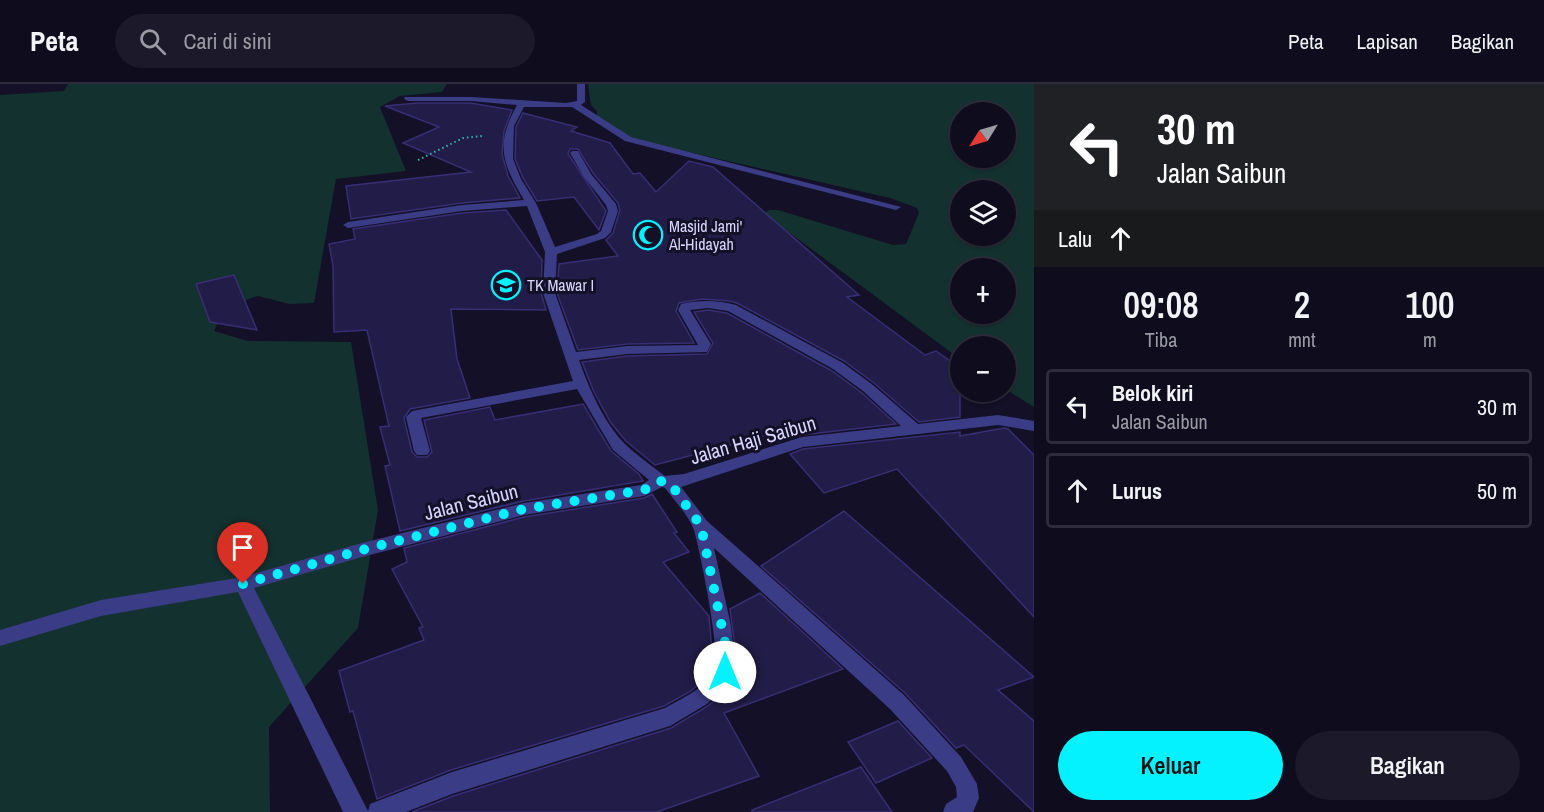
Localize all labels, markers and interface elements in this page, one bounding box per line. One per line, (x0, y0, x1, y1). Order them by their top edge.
search box (115, 14, 535, 68)
text: Peta (30, 22, 79, 60)
icon: search (136, 25, 169, 58)
text: Cari di sini (184, 26, 272, 56)
text: Peta (1288, 27, 1324, 56)
text: Lapisan (1357, 27, 1418, 56)
text: Bagikan (1451, 27, 1514, 56)
text: 30 m (1157, 101, 1236, 157)
north arrow (950, 102, 1016, 168)
map controls (950, 102, 1016, 402)
icon: left (1058, 108, 1136, 186)
text: Jalan Saibun (1157, 155, 1286, 191)
button: layers (950, 180, 1016, 246)
place label: Masjid Jami' Al-Hidayah (668, 215, 742, 255)
mosque icon: Masjid Jami' Al-Hidayah (632, 219, 664, 251)
icon: ahead (1104, 222, 1137, 255)
text: Lalu (1058, 224, 1092, 254)
button: + (950, 258, 1016, 324)
school or university icon: TK Mawar I (490, 269, 522, 301)
place label: TK Mawar I (527, 274, 594, 296)
text: 09:08 (1124, 281, 1199, 329)
text: 2 (1294, 281, 1310, 329)
text: 100 (1405, 281, 1454, 329)
text: Tiba (1145, 326, 1177, 353)
text: mnt (1288, 326, 1316, 353)
text: m (1423, 326, 1437, 353)
button: − (950, 336, 1016, 402)
text: Belok kiri (1112, 378, 1193, 408)
icon: left (1061, 390, 1094, 423)
text: 30 m (1477, 392, 1517, 422)
text: Jalan Saibun (1112, 408, 1208, 435)
street label: Jalan Haji Saibun (687, 409, 819, 470)
icon: ahead (1061, 474, 1094, 507)
text: Lurus (1112, 476, 1162, 506)
text: 50 m (1477, 476, 1517, 506)
street label: Jalan Saibun (421, 477, 521, 526)
pin (217, 522, 268, 584)
icon: arrive (226, 531, 259, 564)
position arrow (693, 640, 757, 704)
button: Keluar (1058, 731, 1283, 800)
button: Bagikan (1295, 731, 1520, 800)

